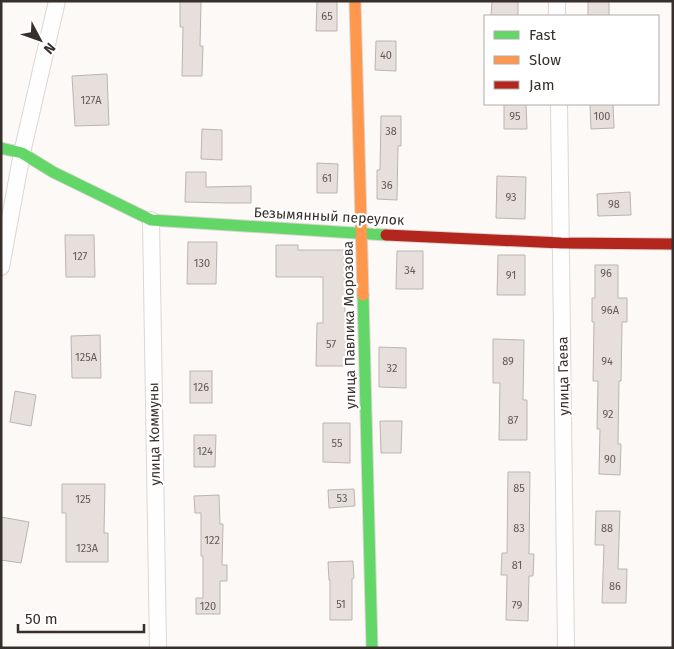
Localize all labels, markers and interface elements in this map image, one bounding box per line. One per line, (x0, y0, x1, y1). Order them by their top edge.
house number: 65 (321, 10, 333, 23)
north arrow (15, 15, 65, 65)
legend (484, 15, 659, 105)
text: Fast (529, 26, 556, 44)
text: N (40, 39, 59, 57)
house number: 40 (380, 49, 392, 62)
text: Slow (529, 51, 561, 69)
text: Jam (529, 76, 555, 94)
house number: 127А (81, 94, 102, 107)
house number: 95 (509, 110, 521, 123)
house number: 100 (593, 110, 611, 123)
house number: 38 (385, 125, 397, 138)
house number: 61 (322, 172, 332, 185)
house number: 36 (381, 179, 393, 192)
house number: 93 (505, 191, 517, 204)
house number: 98 (608, 198, 620, 211)
street label: Безымянный переулок (253, 204, 405, 229)
street label: улица Павлика Морозова (340, 241, 359, 409)
house number: 127 (73, 250, 88, 263)
house number: 130 (194, 257, 210, 270)
house number: 34 (404, 264, 416, 277)
house number: 96 (600, 267, 612, 280)
house number: 91 (506, 269, 516, 282)
house number: 96А (601, 304, 620, 317)
street label: улица Гаева (554, 336, 573, 416)
house number: 57 (326, 338, 336, 351)
house number: 125А (75, 351, 98, 364)
house number: 89 (502, 355, 514, 368)
house number: 94 (601, 355, 613, 368)
house number: 32 (387, 362, 397, 375)
house number: 126 (193, 381, 209, 394)
street label: улица Коммуны (145, 382, 164, 486)
house number: 92 (603, 408, 613, 421)
house number: 87 (508, 414, 519, 427)
house number: 55 (332, 437, 343, 450)
house number: 124 (197, 445, 213, 458)
house number: 90 (604, 453, 616, 466)
house number: 85 (513, 482, 525, 495)
house number: 53 (337, 492, 347, 505)
house number: 125 (75, 493, 91, 506)
house number: 83 (513, 522, 525, 535)
house number: 88 (601, 522, 613, 535)
house number: 122 (204, 534, 220, 547)
house number: 123А (76, 542, 99, 555)
house number: 81 (512, 559, 522, 572)
house number: 86 (609, 580, 621, 593)
house number: 51 (336, 598, 346, 611)
house number: 79 (512, 599, 522, 612)
house number: 120 (200, 600, 216, 613)
scale bar (18, 602, 144, 634)
text: 50 m (25, 610, 58, 628)

